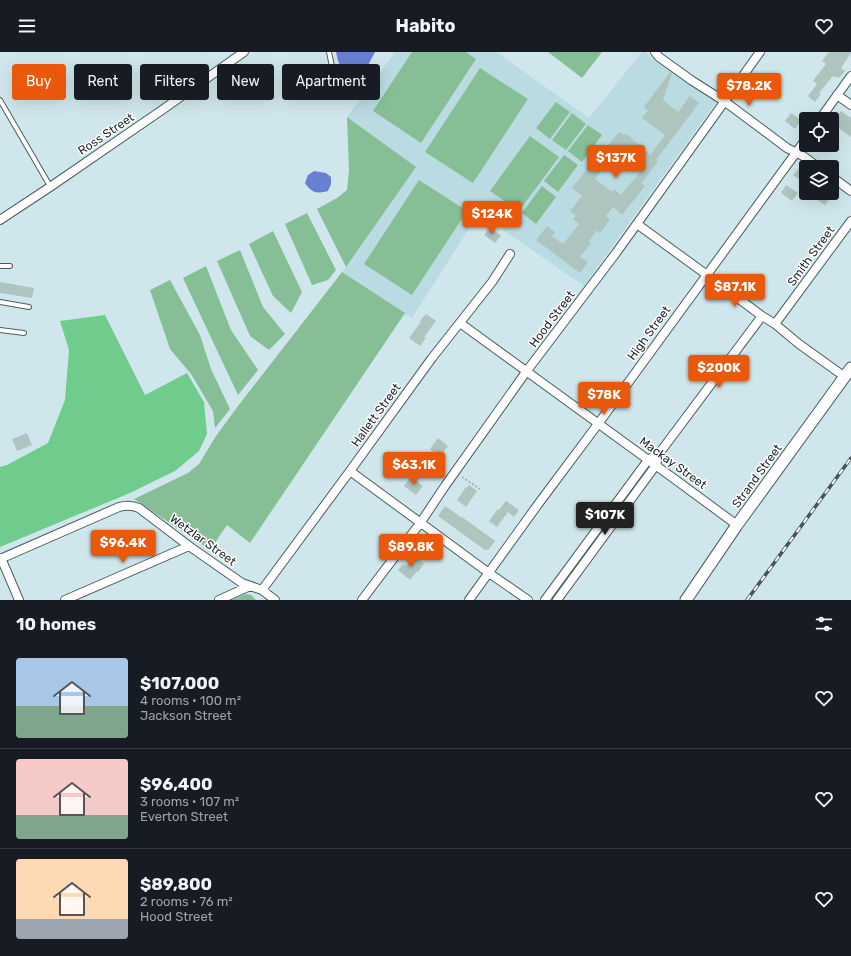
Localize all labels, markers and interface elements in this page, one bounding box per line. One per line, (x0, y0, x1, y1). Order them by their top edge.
icon: menu (16, 15, 38, 37)
text: Habito (396, 15, 455, 37)
icon: heart (813, 15, 835, 37)
chip: Buy (12, 64, 66, 100)
chip: Rent (74, 64, 132, 100)
chip: Filters (140, 64, 209, 100)
chip: New (217, 64, 274, 100)
chip: Apartment (282, 64, 380, 100)
pin: $78.2K (716, 73, 782, 107)
text: $78.2K (726, 78, 772, 93)
street label: Ross Street (75, 110, 137, 158)
map controls (799, 112, 839, 200)
button: locate (799, 112, 839, 152)
pin: $137K (588, 145, 644, 179)
text: $137K (596, 150, 636, 165)
button: layers (799, 160, 839, 200)
pin: $124K (464, 201, 520, 235)
text: $124K (471, 206, 513, 221)
street label: Smith Street (785, 223, 838, 289)
pin: $87.1K (702, 274, 768, 308)
text: $87.1K (714, 279, 756, 294)
street label: Hood Street (526, 288, 578, 350)
street label: High Street (625, 303, 674, 363)
pin: $200K (691, 355, 747, 389)
text: $200K (697, 360, 741, 375)
street label: Hallett Street (348, 380, 404, 449)
pin: $78K (580, 382, 628, 416)
text: $78K (587, 387, 621, 402)
street label: Mackay Street (637, 434, 709, 492)
street label: Strand Street (729, 441, 785, 511)
pin: $63.1K (381, 452, 447, 486)
text: $63.1K (392, 457, 436, 472)
pin: $107K (577, 502, 633, 536)
text: $107K (585, 507, 625, 522)
street label: Wetzlar Street (167, 511, 239, 569)
pin: $96.4K (90, 530, 156, 564)
pin: $89.8K (378, 534, 444, 568)
text: $96.4K (100, 535, 146, 550)
text: $89.8K (388, 539, 434, 554)
icon: filters (813, 613, 835, 635)
text: 10 homes (16, 614, 96, 634)
text: $107,000 (140, 673, 219, 693)
icon: home (48, 674, 96, 722)
icon: heart (813, 687, 835, 709)
text: 4 rooms · 100 m² (140, 693, 241, 708)
text: Jackson Street (140, 708, 232, 723)
text: $96,400 (140, 774, 213, 794)
icon: home (48, 775, 96, 823)
icon: heart (813, 788, 835, 810)
text: 3 rooms · 107 m² (140, 794, 239, 809)
text: Everton Street (140, 809, 228, 824)
text: $89,800 (140, 874, 212, 894)
icon: home (48, 875, 96, 923)
icon: heart (813, 888, 835, 910)
text: 2 rooms · 76 m² (140, 894, 233, 909)
text: Hood Street (140, 909, 213, 924)

